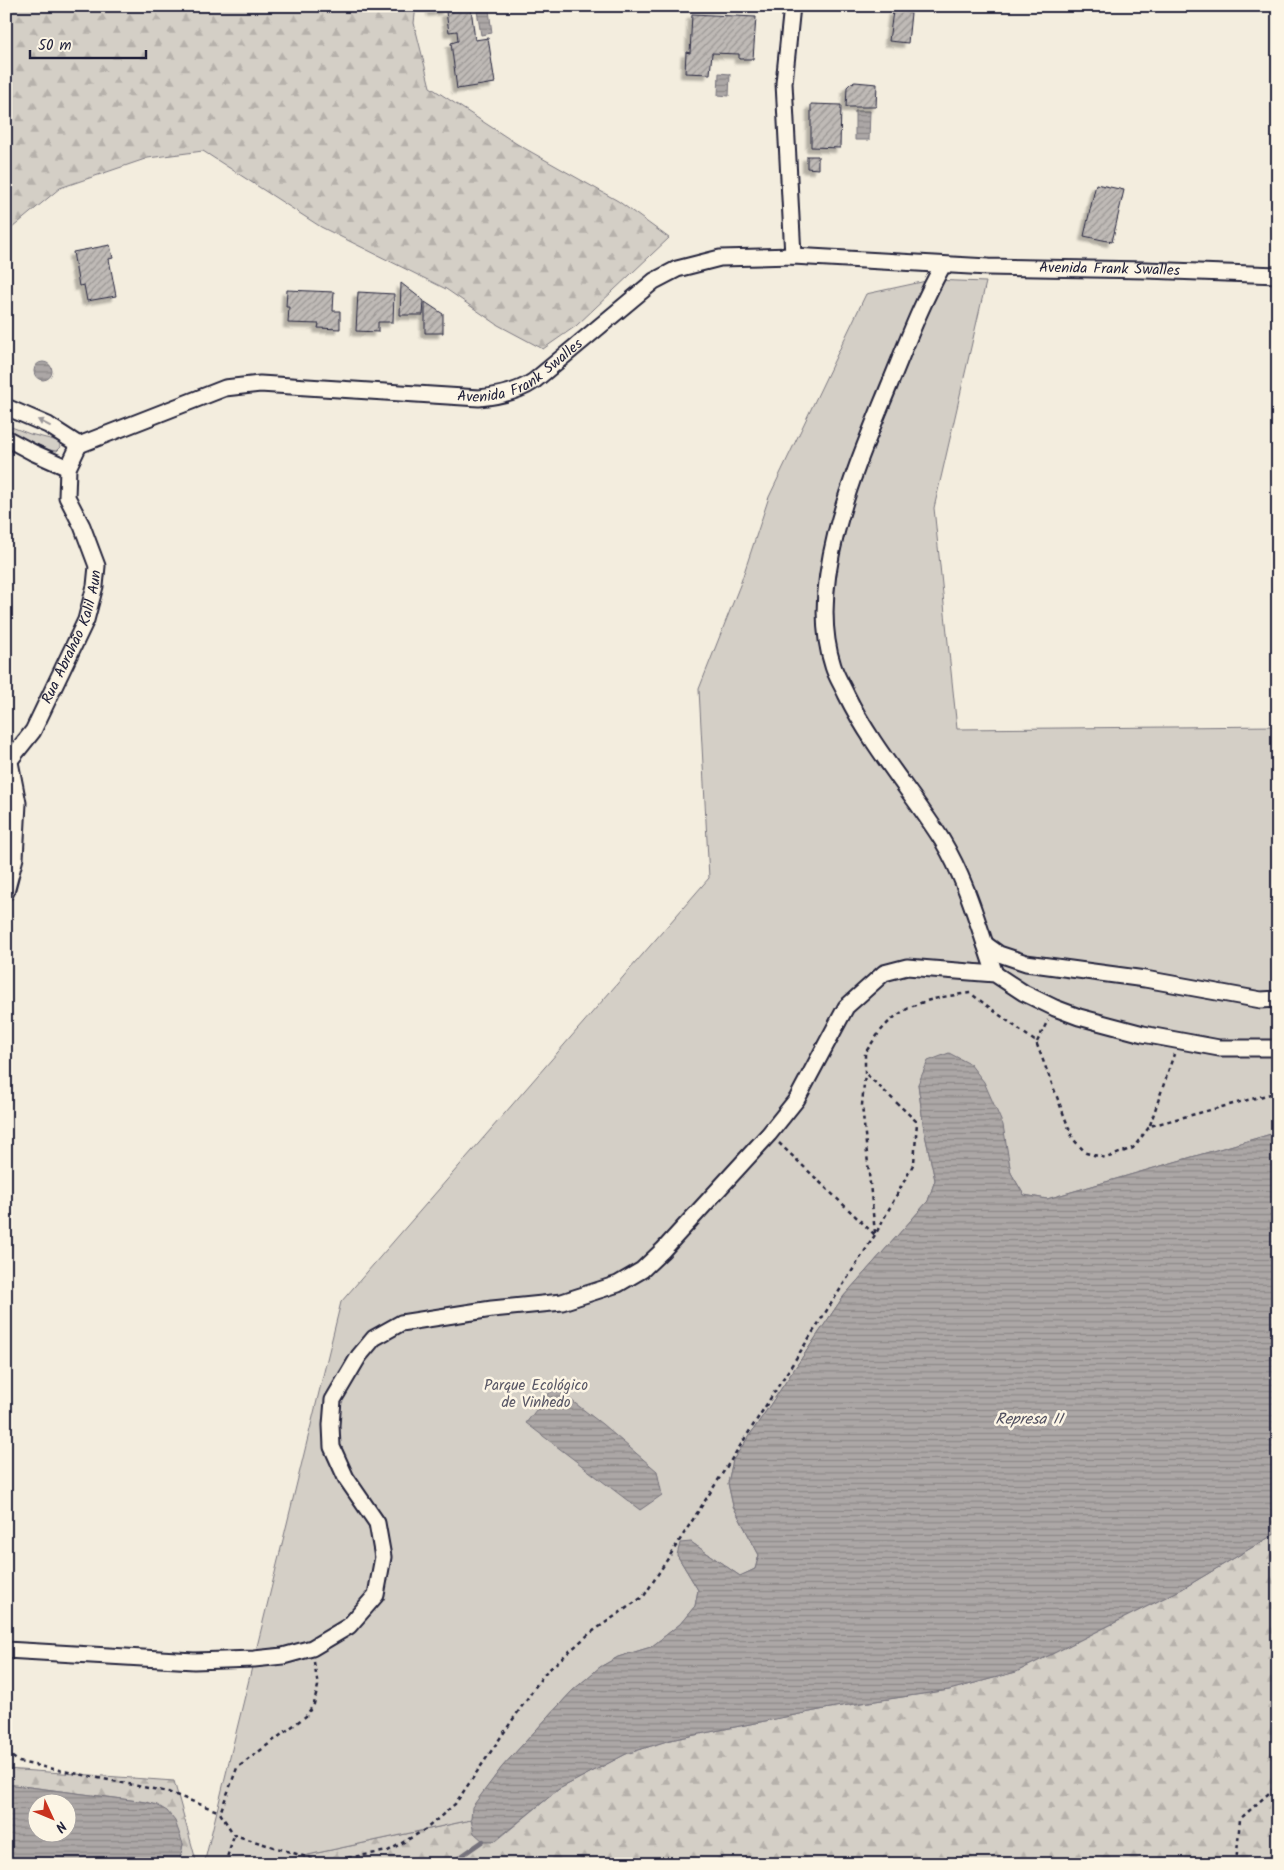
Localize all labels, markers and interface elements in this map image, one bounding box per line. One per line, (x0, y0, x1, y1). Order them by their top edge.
scale bar (30, 28, 146, 60)
text: 50 m (38, 34, 72, 58)
street label: Avenida Frank Swalles (1039, 256, 1181, 283)
street label: Avenida Frank Swalles (456, 332, 589, 410)
one-way arrow (37, 419, 51, 427)
street label: Rua Abrahão Kalil Aun (36, 569, 109, 708)
park label: Parque Ecológico de Vinhedo (484, 1374, 588, 1415)
water label: Represa II (995, 1407, 1065, 1432)
north arrow (28, 1792, 78, 1842)
text: N (50, 1816, 72, 1837)

